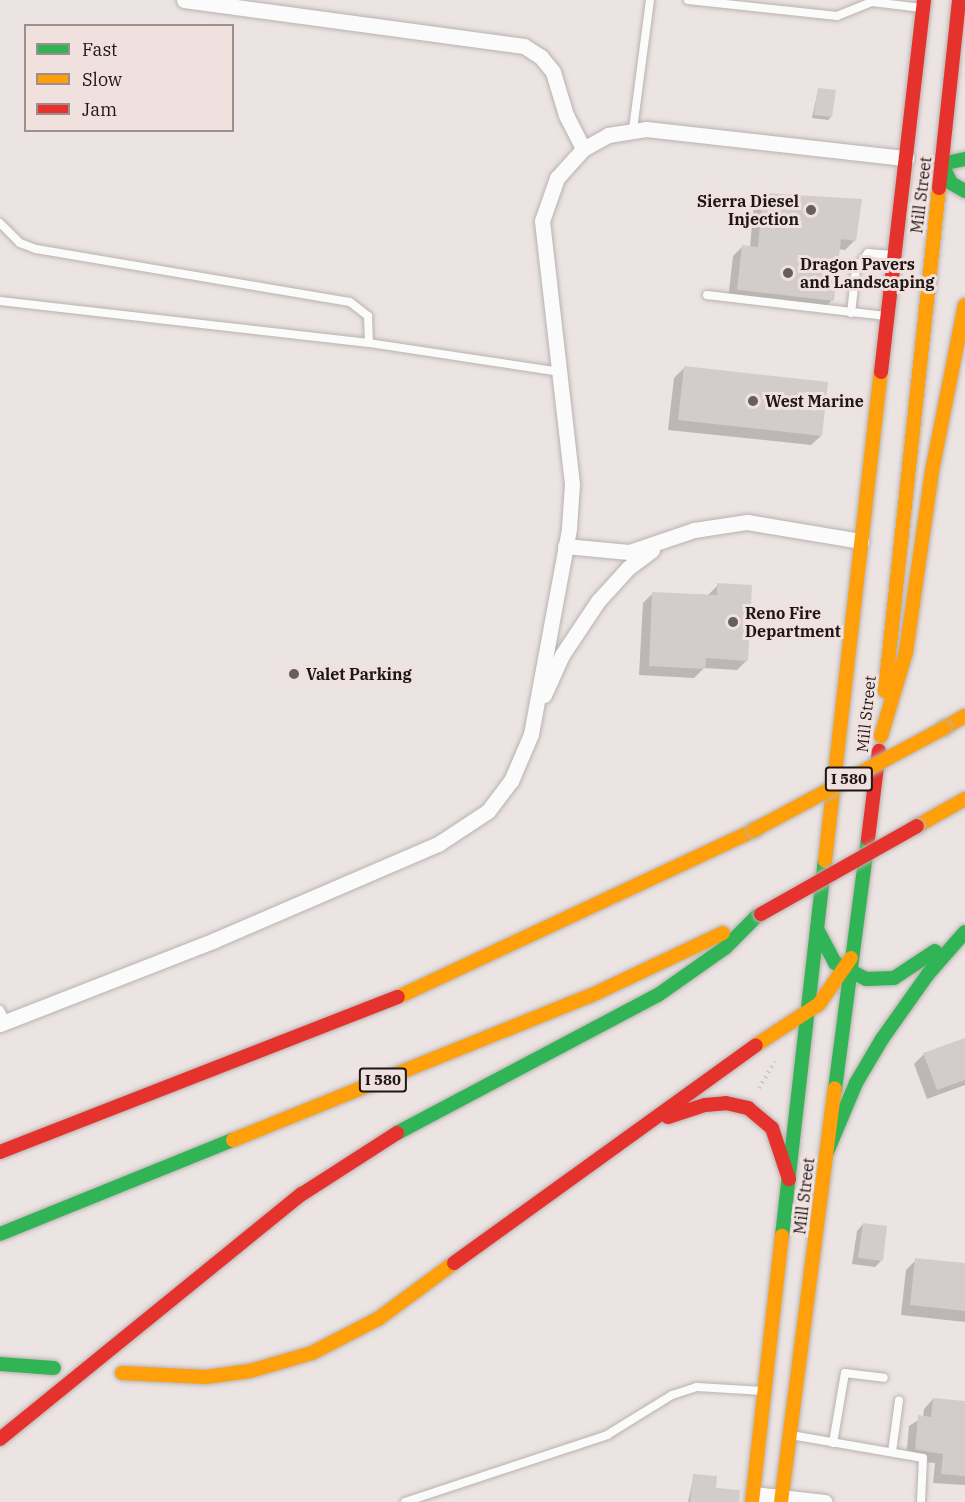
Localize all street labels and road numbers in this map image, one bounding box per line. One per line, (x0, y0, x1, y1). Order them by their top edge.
street label: Mill Street (907, 155, 935, 235)
street label: Mill Street (852, 675, 880, 753)
road number: I 580 (824, 767, 874, 791)
road number: I 580 (358, 1068, 409, 1092)
street label: Mill Street (790, 1156, 818, 1236)

